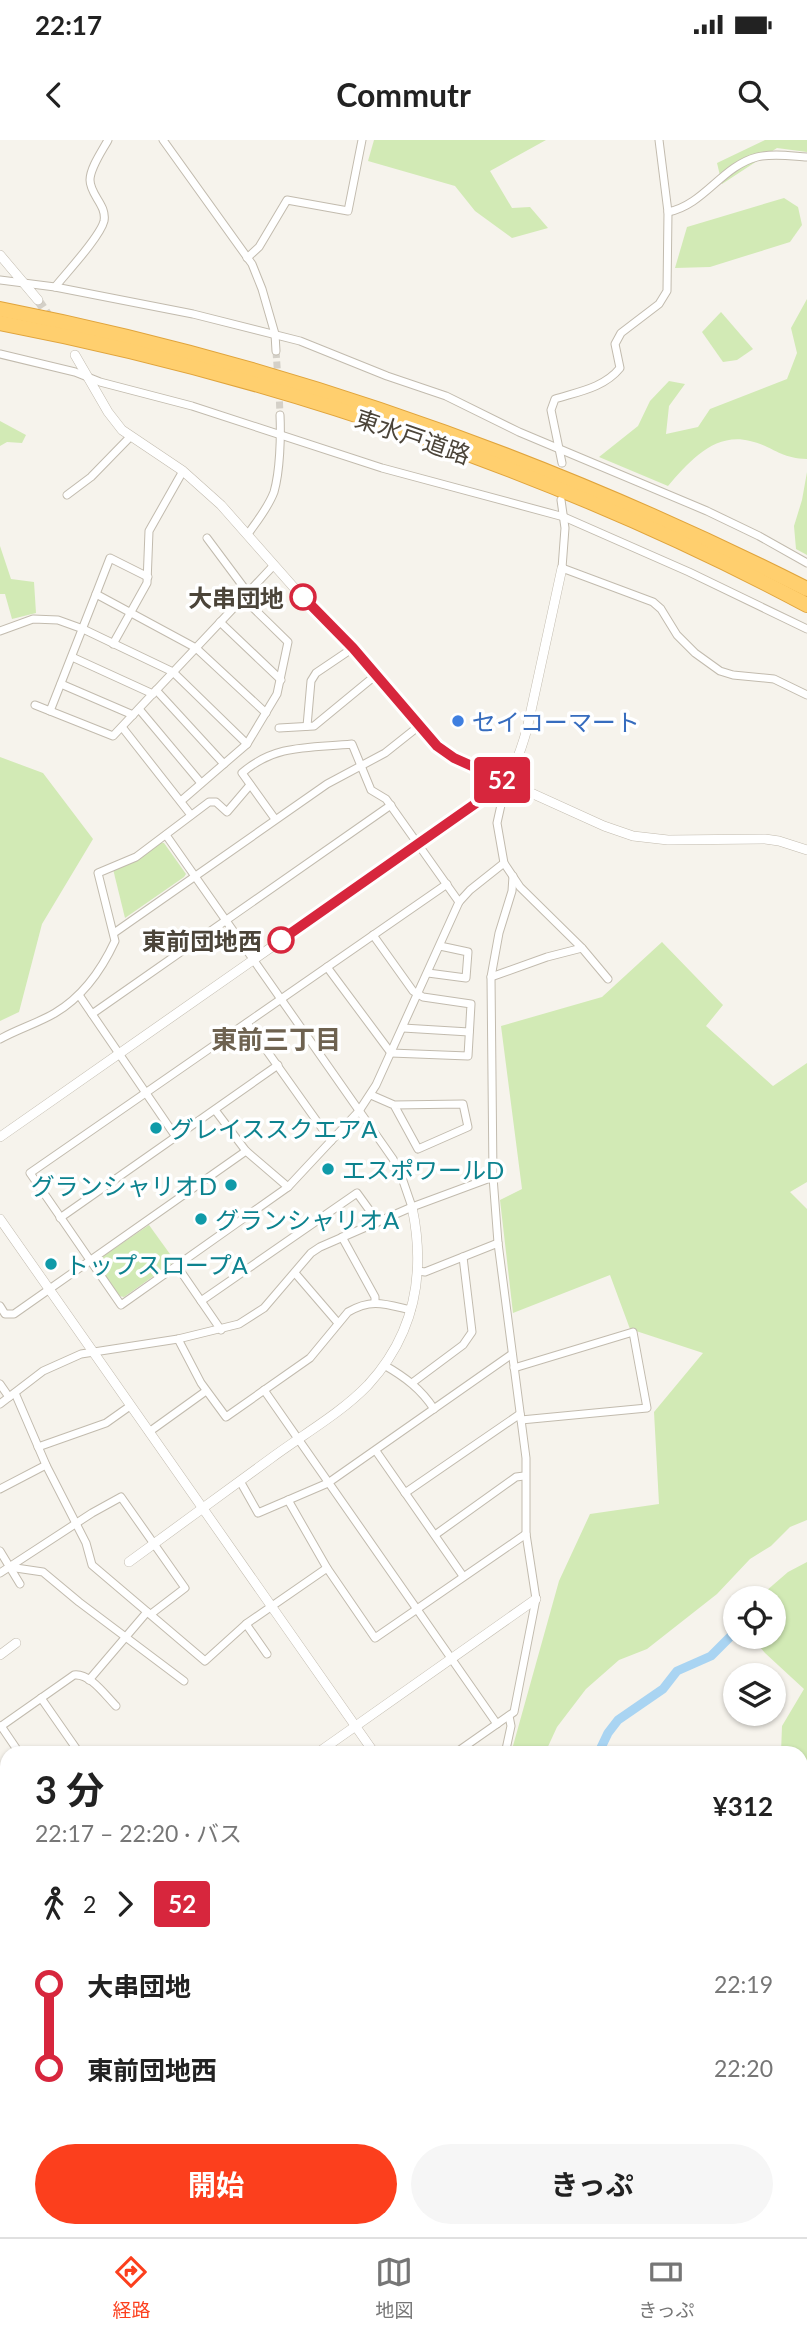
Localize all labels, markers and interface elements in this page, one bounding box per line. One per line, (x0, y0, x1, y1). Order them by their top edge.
text: 22:17 (35, 9, 102, 41)
text: Commutr (336, 75, 471, 114)
icon: back (35, 76, 73, 114)
icon: search (734, 76, 772, 114)
street label: 東水戸道路 (352, 403, 474, 469)
place label: 大串団地 (188, 583, 284, 612)
marker: 大串団地 (290, 584, 316, 610)
place label: セイコーマート (472, 707, 640, 736)
marker: セイコーマート (450, 713, 466, 729)
line badge: 52 (470, 757, 534, 803)
text: 52 (488, 765, 516, 794)
place label: 東前団地西 (142, 926, 262, 955)
marker: 東前団地西 (268, 927, 294, 953)
district label: 東前三丁目 (211, 1023, 341, 1055)
place label: グレイススクエアA (170, 1114, 378, 1143)
marker: グレイススクエアA (148, 1120, 164, 1136)
place label: エスポワールD (342, 1155, 504, 1184)
marker: エスポワールD (320, 1161, 336, 1177)
place label: グランシャリオD (31, 1171, 217, 1200)
marker: グランシャリオD (223, 1177, 239, 1193)
place label: グランシャリオA (215, 1205, 400, 1234)
marker: グランシャリオA (193, 1211, 209, 1227)
place label: トップスロープA (65, 1250, 249, 1279)
marker: トップスロープA (43, 1256, 59, 1272)
map controls (723, 1586, 786, 1726)
button: locate (723, 1586, 786, 1649)
button: layers (723, 1663, 786, 1726)
text: 3 分 (35, 1766, 104, 1812)
text: ¥312 (713, 1790, 773, 1822)
text: 22:17 – 22:20 · バス (35, 1819, 242, 1847)
icon: walk (35, 1885, 73, 1923)
icon: forward (106, 1885, 144, 1923)
text: 52 (168, 1889, 196, 1918)
text: 2 (83, 1890, 96, 1918)
text: 大串団地 (87, 1970, 191, 2002)
text: 22:19 (714, 1970, 773, 1998)
text: 東前団地西 (87, 2054, 217, 2086)
text: 22:20 (714, 2054, 773, 2082)
button: 開始 (35, 2144, 397, 2224)
button: きっぷ (411, 2144, 773, 2224)
tab: 経路 (112, 2253, 150, 2322)
tab: 地図 (375, 2253, 413, 2322)
tab: きっぷ (638, 2253, 695, 2322)

